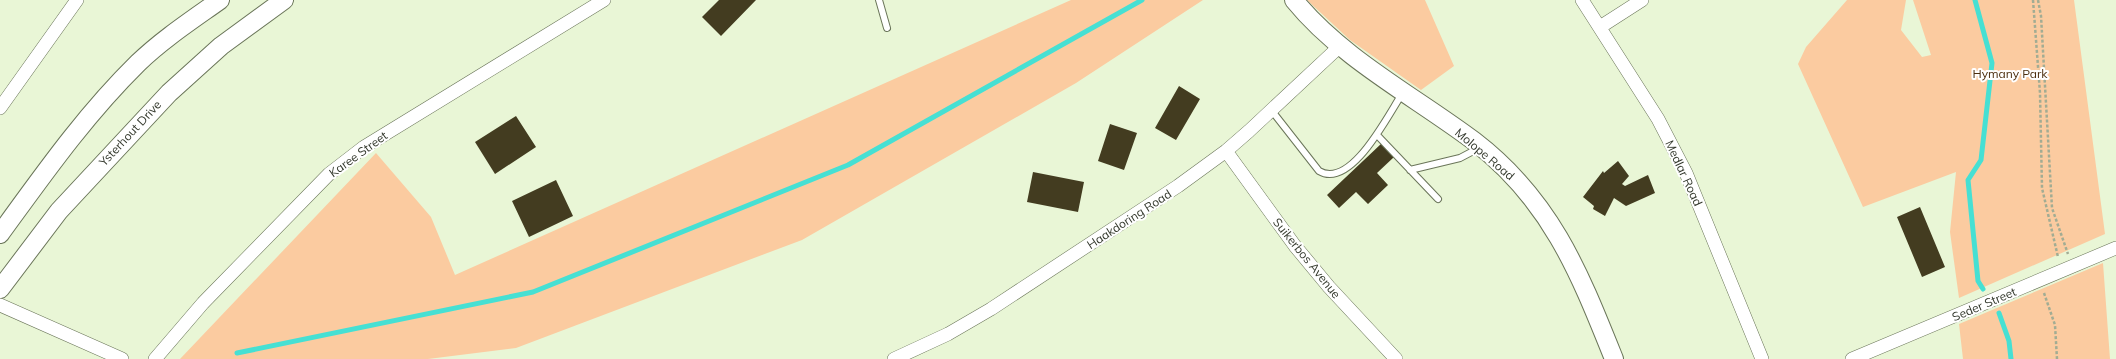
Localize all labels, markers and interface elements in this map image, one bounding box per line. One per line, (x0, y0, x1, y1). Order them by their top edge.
park label: Hymany Park (1972, 66, 2048, 81)
street label: Ysterhout Drive (95, 97, 164, 170)
street label: Molope Road (1452, 125, 1518, 183)
street label: Karee Street (326, 128, 390, 180)
street label: Medlar Road (1662, 138, 1706, 208)
street label: Haakdoring Road (1084, 186, 1174, 252)
street label: Suikerbos Avenue (1270, 215, 1344, 301)
street label: Seder Street (1950, 284, 2018, 324)

